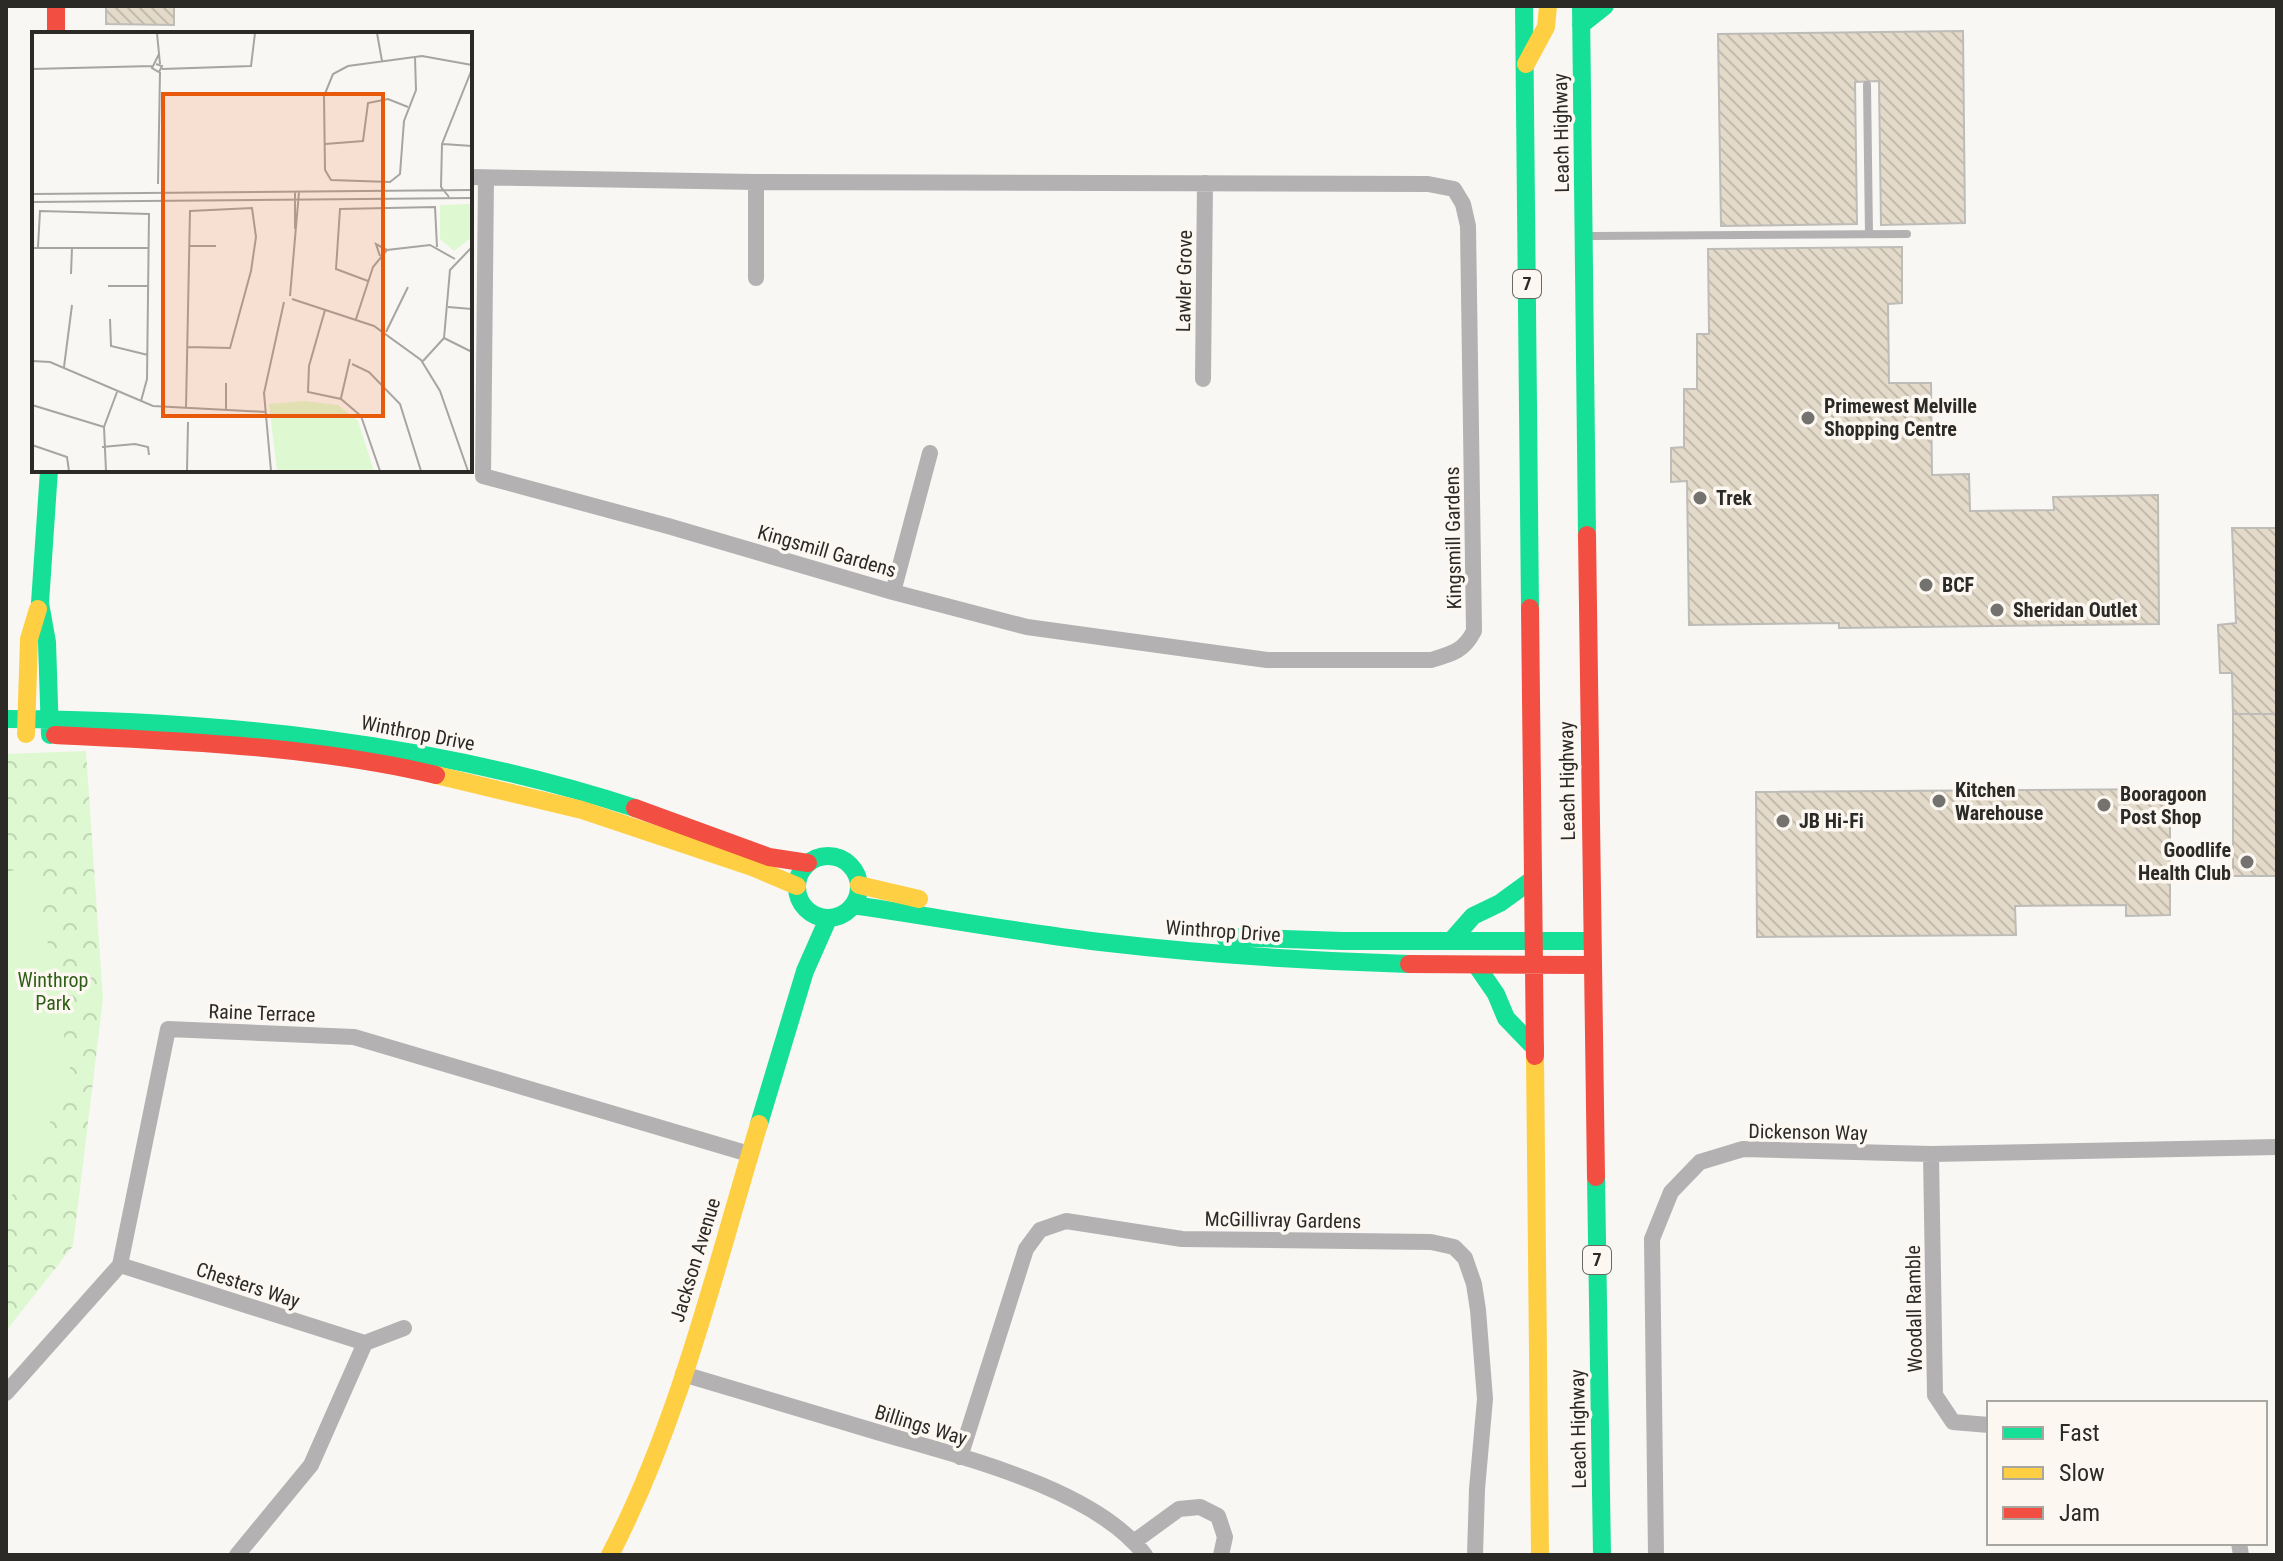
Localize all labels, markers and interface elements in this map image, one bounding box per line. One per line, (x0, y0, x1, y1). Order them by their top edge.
inset map (32, 32, 472, 472)
street label: Leach Highway (1548, 73, 1574, 193)
street label: Lawler Grove (1171, 230, 1197, 332)
road number: 7 (1513, 270, 1541, 298)
place label: Primewest Melville Shopping Centre (1824, 394, 1977, 441)
marker: Primewest Melville Shopping Centre (1799, 409, 1817, 427)
street label: Kingsmill Gardens (1440, 466, 1466, 610)
place label: Trek (1716, 486, 1752, 510)
marker: Trek (1691, 489, 1709, 507)
street label: Kingsmill Gardens (755, 520, 899, 582)
place label: BCF (1942, 573, 1975, 597)
marker: BCF (1917, 576, 1935, 594)
place label: Sheridan Outlet (2013, 598, 2137, 622)
marker: Sheridan Outlet (1988, 601, 2006, 619)
street label: Winthrop Drive (359, 710, 477, 756)
street label: Leach Highway (1554, 721, 1580, 841)
place label: Kitchen Warehouse (1955, 778, 2043, 825)
place label: Booragoon Post Shop (2120, 782, 2207, 829)
marker: Kitchen Warehouse (1930, 792, 1948, 810)
marker: Booragoon Post Shop (2095, 796, 2113, 814)
place label: JB Hi-Fi (1799, 809, 1864, 833)
marker: JB Hi-Fi (1774, 812, 1792, 830)
place label: Goodlife Health Club (2138, 838, 2231, 885)
marker: Goodlife Health Club (2238, 853, 2256, 871)
street label: Winthrop Drive (1165, 915, 1281, 947)
park label: Winthrop Park (18, 968, 88, 1015)
street label: Raine Terrace (208, 999, 316, 1027)
street label: Dickenson Way (1748, 1119, 1868, 1145)
street label: Jackson Avenue (665, 1195, 725, 1325)
street label: McGillivray Gardens (1205, 1207, 1361, 1233)
street label: Woodall Ramble (1901, 1245, 1927, 1373)
road number: 7 (1583, 1246, 1611, 1274)
street label: Chesters Way (193, 1257, 303, 1313)
street label: Leach Highway (1565, 1369, 1591, 1489)
street label: Billings Way (872, 1400, 970, 1450)
legend (1987, 1401, 2267, 1545)
text: Fast (2059, 1419, 2100, 1447)
text: Slow (2059, 1459, 2105, 1487)
text: Jam (2059, 1499, 2100, 1527)

